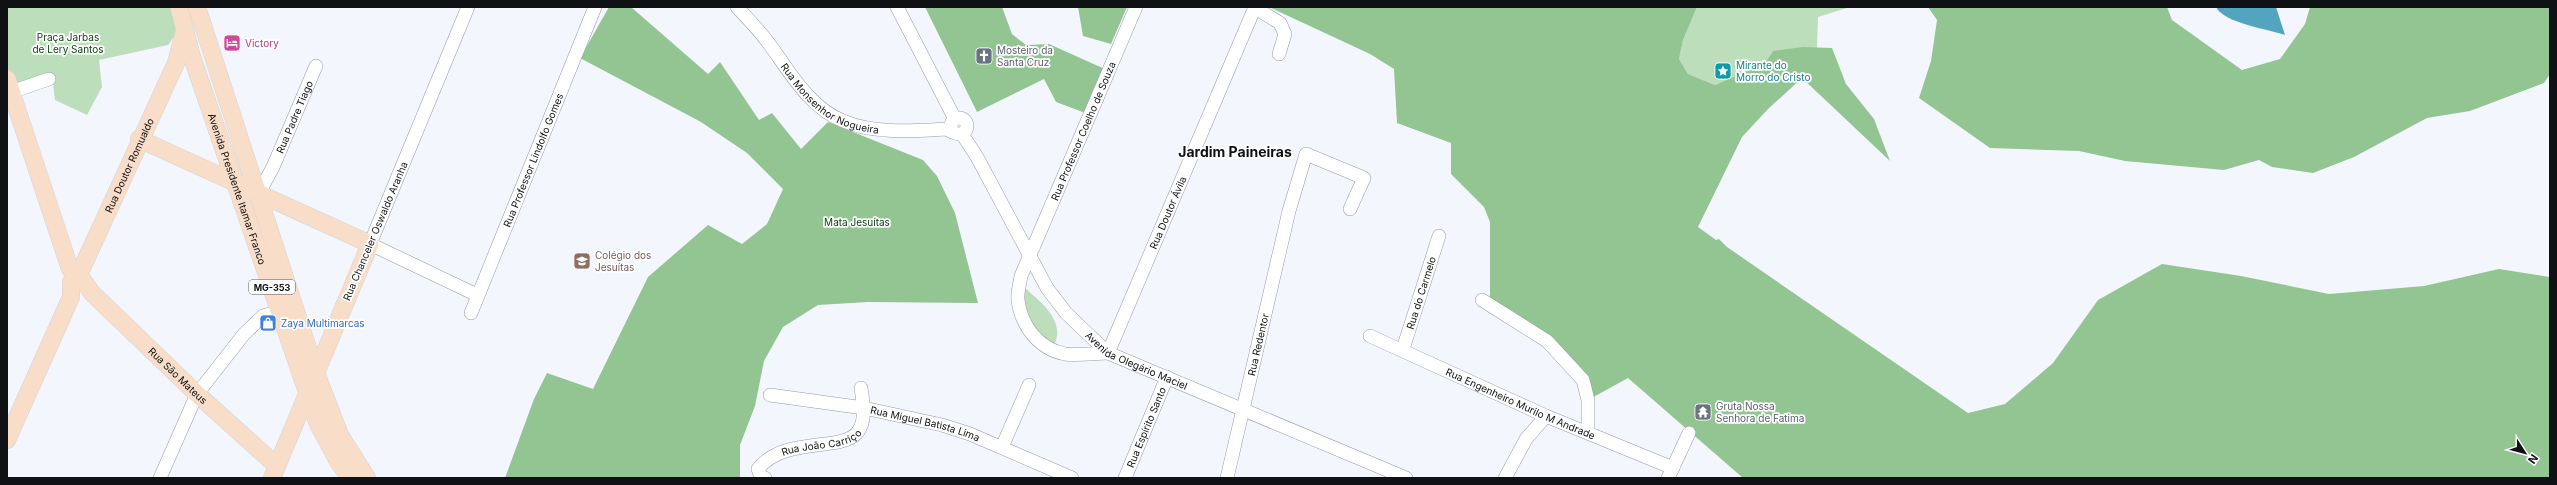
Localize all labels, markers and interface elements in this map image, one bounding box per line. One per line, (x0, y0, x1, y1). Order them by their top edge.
park label: Praça Jarbas de Lery Santos (33, 31, 104, 55)
hotel icon: Victory (222, 33, 242, 53)
place label: Victory (245, 37, 279, 49)
place label: Mosteiro da Santa Cruz (997, 44, 1053, 68)
church icon: Mosteiro da Santa Cruz (974, 46, 994, 66)
place label: Mirante do Morro do Cristo (1736, 59, 1810, 83)
street label: Rua Professor Coelho de Souza (1048, 60, 1118, 202)
street label: Rua Monsenhor Nogueira (779, 61, 880, 136)
place icon: Mirante do Morro do Cristo (1713, 61, 1733, 81)
street label: Rua Padre Tiago (274, 79, 315, 155)
street label: Rua Professor Lindolfo Gomes (500, 91, 565, 229)
street label: Avenida Presidente Itamar Franco (206, 112, 269, 266)
street label: Rua Doutor Romualdo (102, 116, 156, 215)
district label: Jardim Paineiras (1178, 143, 1292, 160)
street label: Rua Chanceler Oswaldo Aranha (340, 160, 410, 302)
street label: Rua Doutor Ávila (1147, 174, 1188, 251)
park label: Mata Jesuítas (824, 216, 890, 228)
place label: Colégio dos Jesuítas (595, 249, 651, 273)
school or university icon: Colégio dos Jesuítas (572, 251, 592, 271)
street label: Rua do Carmelo (1404, 255, 1438, 331)
road number: MG-353 (249, 280, 295, 294)
street label: Rua Redentor (1245, 312, 1271, 377)
shop icon: Zaya Multimarcas (258, 313, 278, 333)
place label: Zaya Multimarcas (281, 317, 365, 329)
street label: Avenida Olegário Maciel (1083, 329, 1189, 392)
street label: Rua São Mateus (146, 345, 210, 406)
street label: Rua Engenheiro Murilo M Andrade (1444, 365, 1597, 442)
street label: Rua Espírito Santo (1124, 385, 1168, 469)
place label: Gruta Nossa Senhora de Fatima (1716, 400, 1804, 424)
temple icon: Gruta Nossa Senhora de Fatima (1693, 402, 1713, 422)
street label: Rua Miguel Batista Lima (869, 404, 982, 444)
street label: Rua João Carriço (780, 427, 864, 458)
north arrow (2505, 433, 2545, 473)
text: N (2525, 451, 2541, 466)

